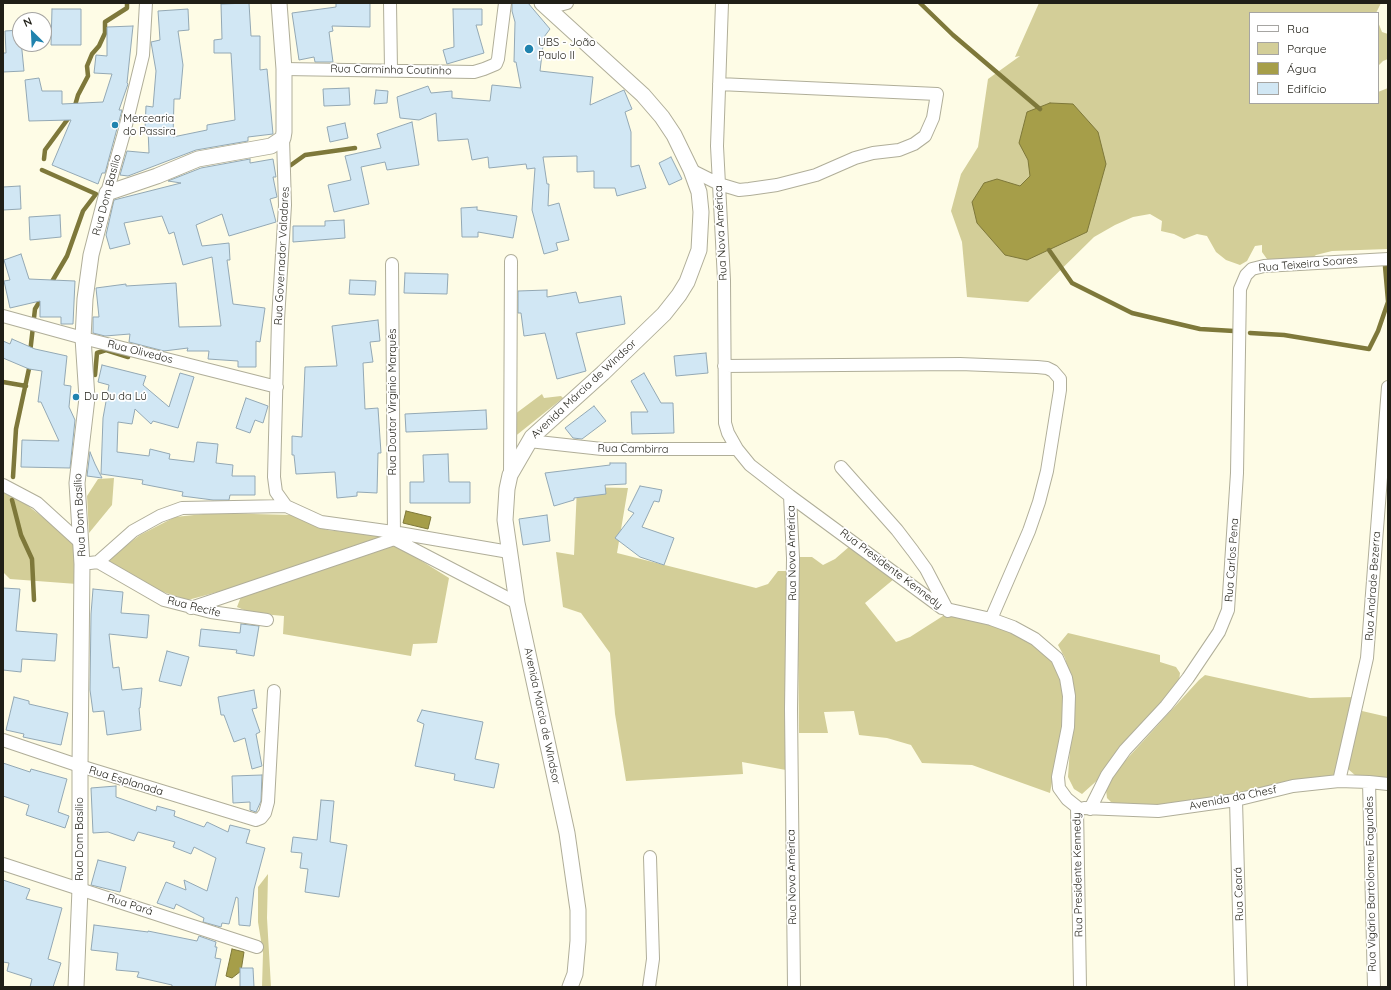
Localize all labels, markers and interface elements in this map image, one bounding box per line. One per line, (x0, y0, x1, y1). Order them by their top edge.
north arrow (12, 12, 52, 52)
legend (1249, 12, 1379, 104)
text: N (21, 14, 34, 30)
text: Rua (1287, 21, 1309, 36)
place label: UBS - João Paulo II (538, 36, 596, 62)
text: Parque (1287, 41, 1327, 56)
marker: UBS - João Paulo II (523, 43, 535, 55)
text: Água (1287, 61, 1316, 76)
street label: Rua Carminha Coutinho (330, 62, 452, 78)
text: Edifício (1287, 81, 1327, 96)
place label: Mercearia do Passira (123, 112, 176, 138)
marker: Mercearia do Passira (110, 120, 120, 130)
street label: Rua Dom Basílio (90, 153, 124, 237)
street label: Rua Nova América (712, 185, 730, 281)
street label: Rua Governador Valadares (272, 186, 292, 326)
street label: Rua Teixeira Soares (1258, 253, 1358, 275)
street label: Rua Doutor Virginio Marquês (386, 328, 400, 476)
street label: Rua Olivedos (106, 337, 174, 367)
street label: Avenida Márcia de Windsor (529, 337, 639, 441)
place label: Du Du da Lú (84, 390, 147, 404)
marker: Du Du da Lú (71, 392, 81, 402)
street label: Rua Cambirra (597, 442, 669, 456)
street label: Rua Dom Basílio (71, 473, 89, 557)
street label: Rua Nova América (785, 505, 799, 601)
street label: Rua Carlos Pena (1222, 518, 1242, 602)
street label: Rua Presidente Kennedy (837, 526, 945, 612)
street label: Rua Andrade Bezerra (1363, 531, 1383, 641)
street label: Rua Recife (166, 594, 222, 620)
street label: Avenida Márcia de Windsor (521, 647, 563, 785)
street label: Rua Esplanada (87, 763, 165, 799)
street label: Avenida da Chesf (1188, 783, 1278, 813)
street label: Rua Vigário Bartolomeu Fagundes (1363, 796, 1379, 972)
street label: Rua Dom Basílio (73, 797, 87, 881)
street label: Rua Presidente Kennedy (1070, 812, 1086, 938)
street label: Rua Nova América (785, 829, 799, 925)
street label: Rua Ceará (1231, 867, 1247, 921)
street label: Rua Pará (106, 891, 154, 919)

